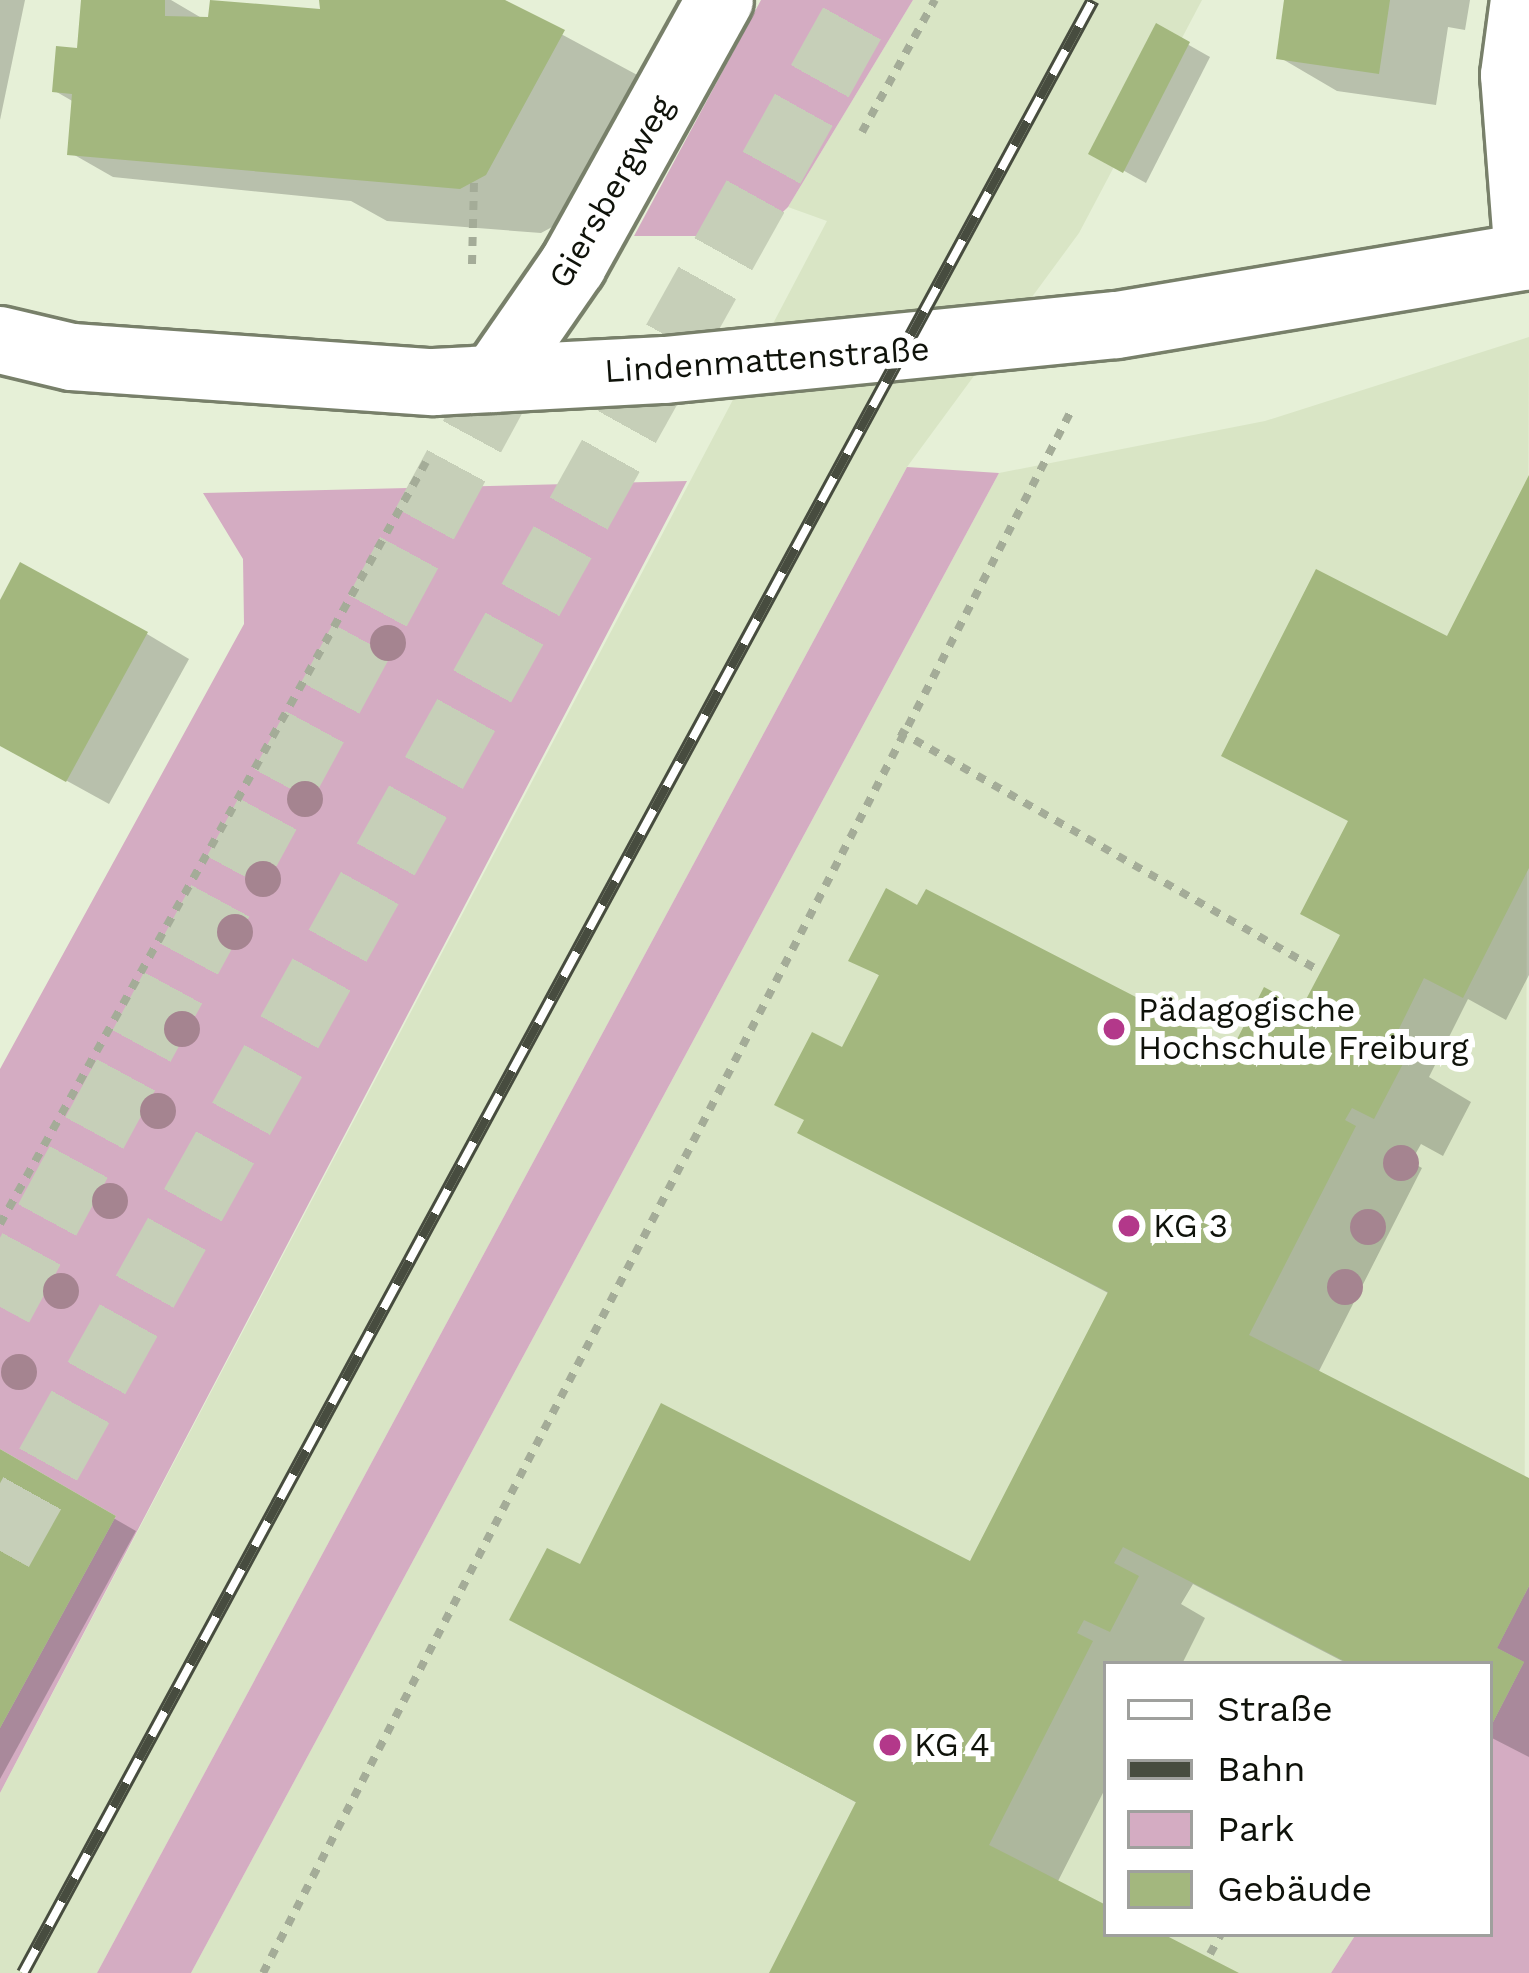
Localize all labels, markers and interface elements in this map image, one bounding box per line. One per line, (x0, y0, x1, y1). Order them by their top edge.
street label: Giersbergweg (540, 89, 682, 295)
street label: Lindenmattenstraße (603, 329, 931, 391)
place label: Pädagogische Hochschule Freiburg (1138, 990, 1468, 1068)
marker: Pädagogische Hochschule Freiburg (1101, 1016, 1127, 1042)
place label: KG 3 (1153, 1206, 1228, 1246)
marker: KG 3 (1116, 1213, 1142, 1239)
legend (1103, 1661, 1493, 1937)
text: Straße (1217, 1688, 1333, 1730)
place label: KG 4 (914, 1725, 990, 1765)
marker: KG 4 (877, 1732, 903, 1758)
text: Bahn (1217, 1748, 1305, 1790)
text: Park (1217, 1808, 1294, 1850)
text: Gebäude (1217, 1868, 1372, 1910)

